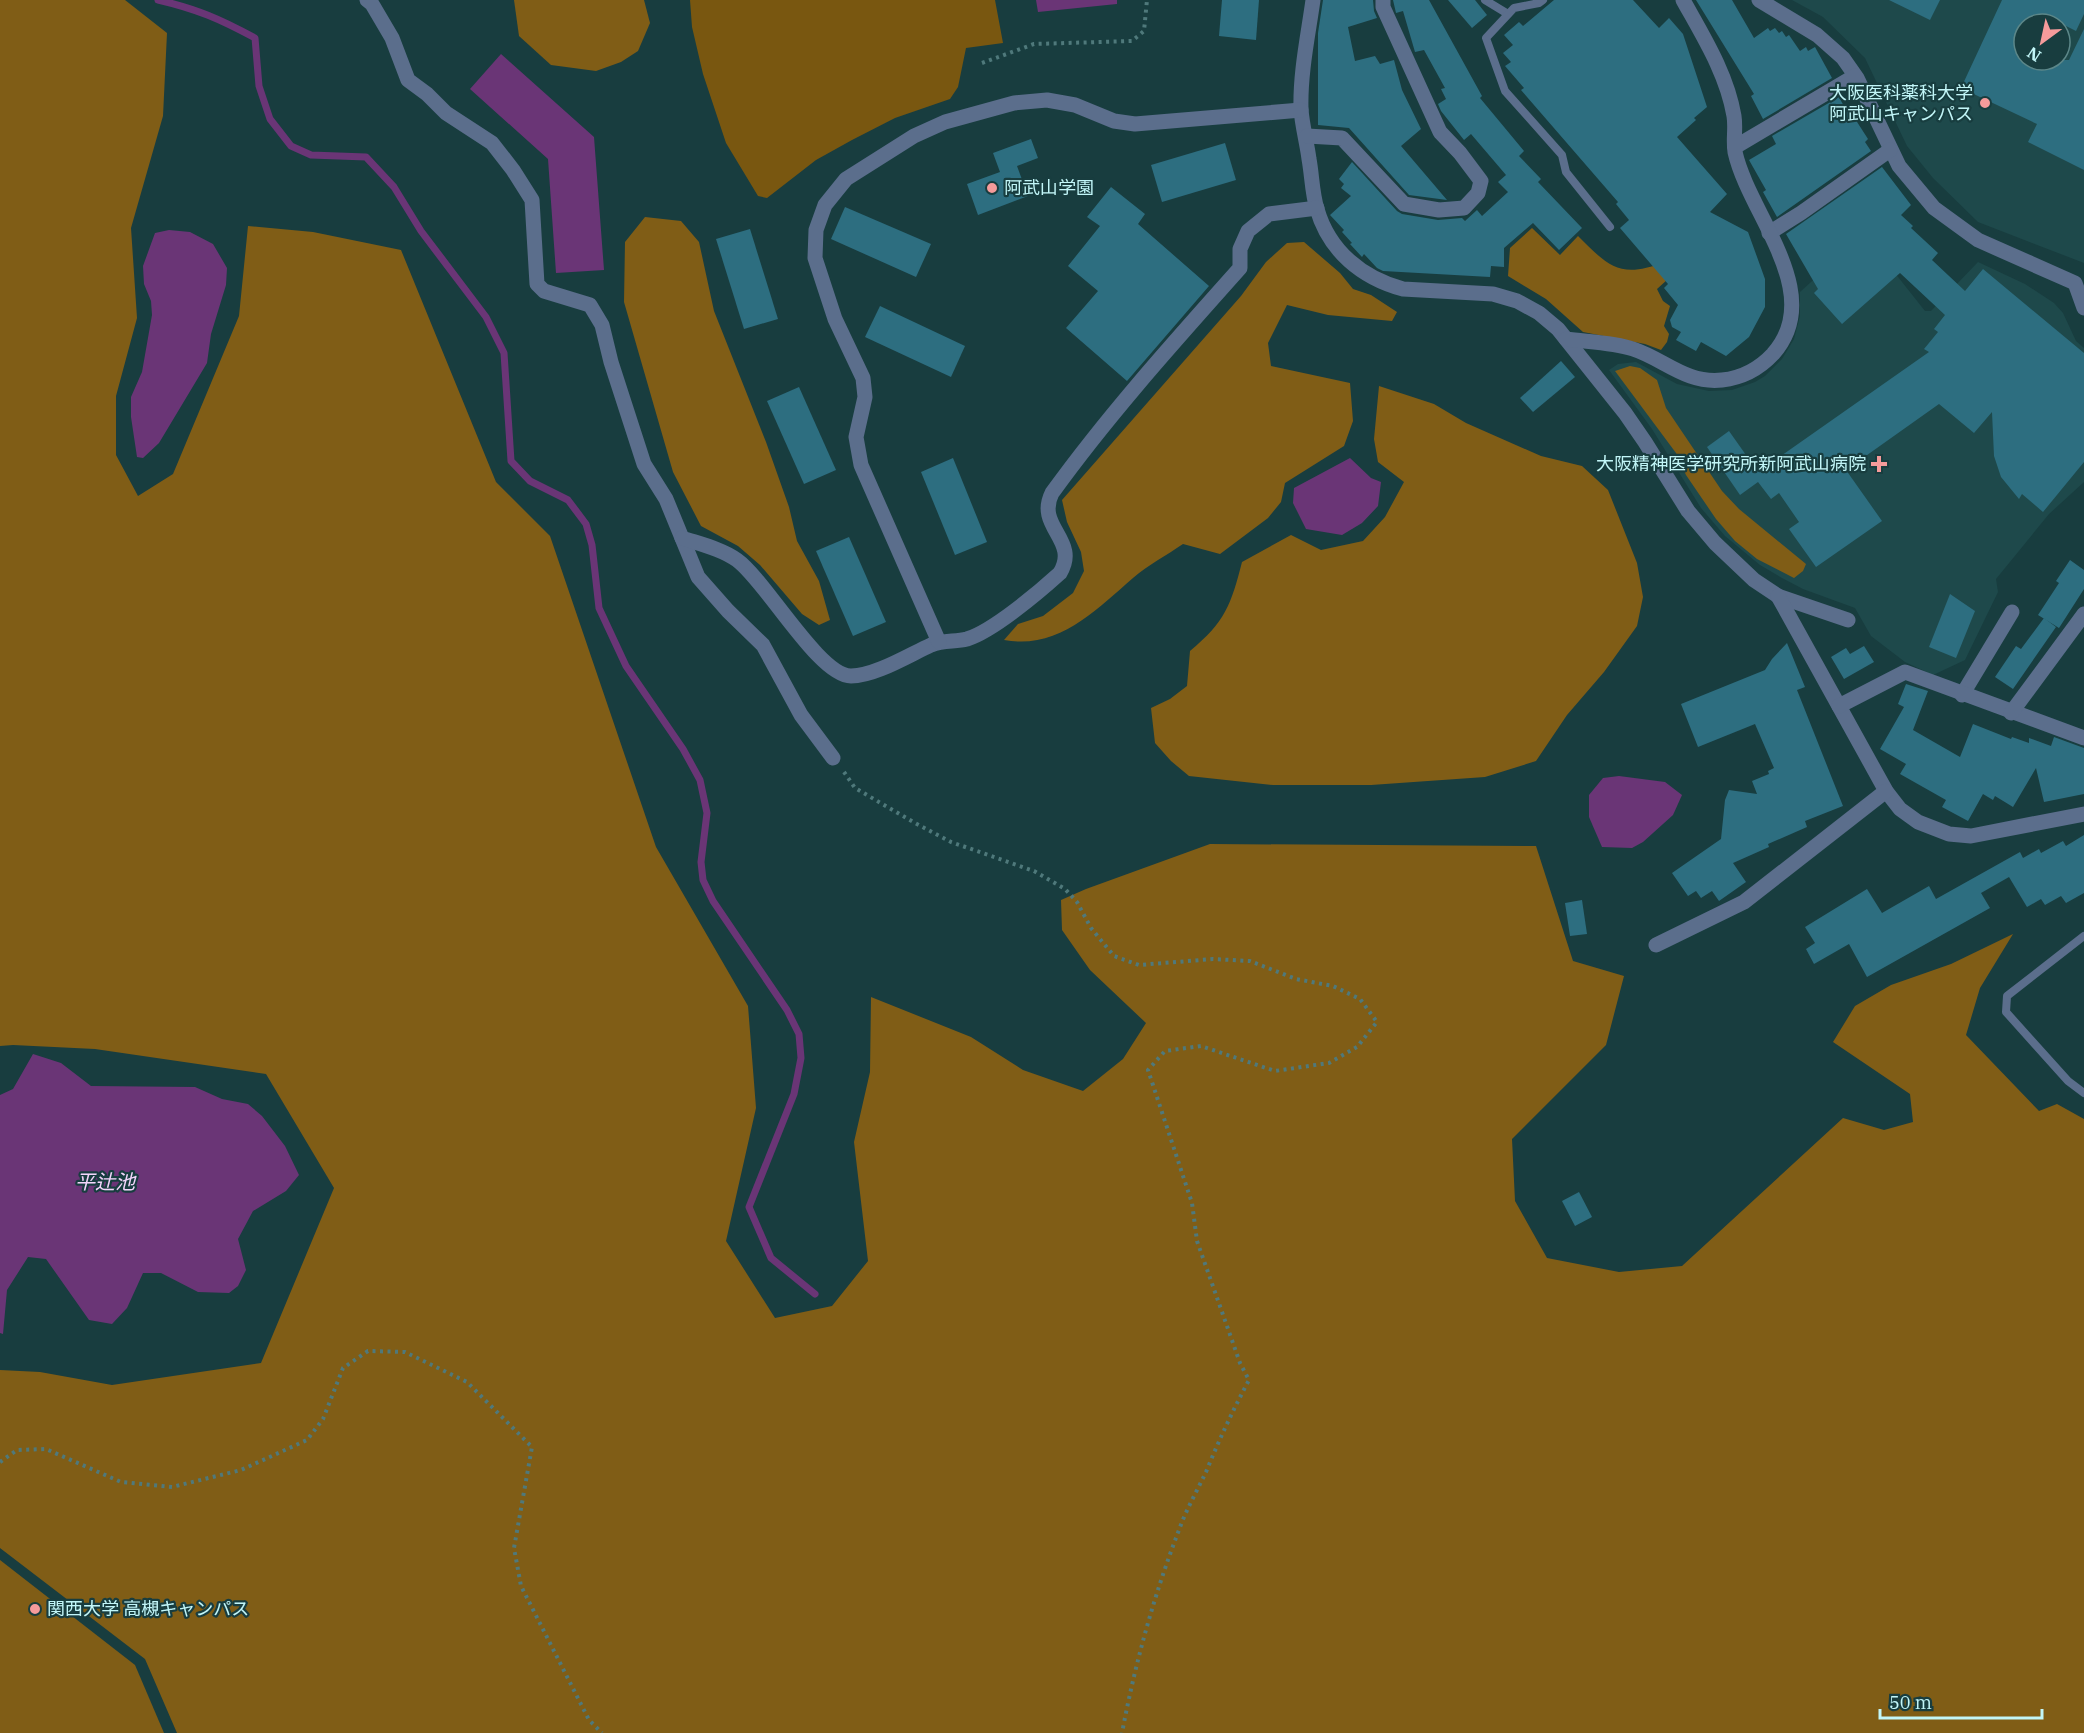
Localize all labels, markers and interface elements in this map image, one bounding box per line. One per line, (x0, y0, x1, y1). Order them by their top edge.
north arrow (2012, 12, 2072, 72)
text: N (2023, 43, 2045, 66)
place label: 大阪医科薬科大学 阿武山キャンパス (1829, 81, 1973, 125)
marker: 大阪医科薬科大学 阿武山キャンパス (1978, 96, 1992, 110)
place label: 阿武山学園 (1004, 176, 1094, 199)
marker: 阿武山学園 (985, 181, 999, 195)
place label: 大阪精神医学研究所新阿武山病院 (1596, 452, 1866, 475)
marker: 大阪精神医学研究所新阿武山病院 (1870, 455, 1888, 473)
water label: 平辻池 (75, 1168, 137, 1195)
place label: 関西大学 高槻キャンパス (47, 1597, 249, 1620)
marker: 関西大学 高槻キャンパス (28, 1602, 42, 1616)
scale bar (1880, 1682, 2042, 1720)
text: 50 m (1889, 1691, 1932, 1714)

